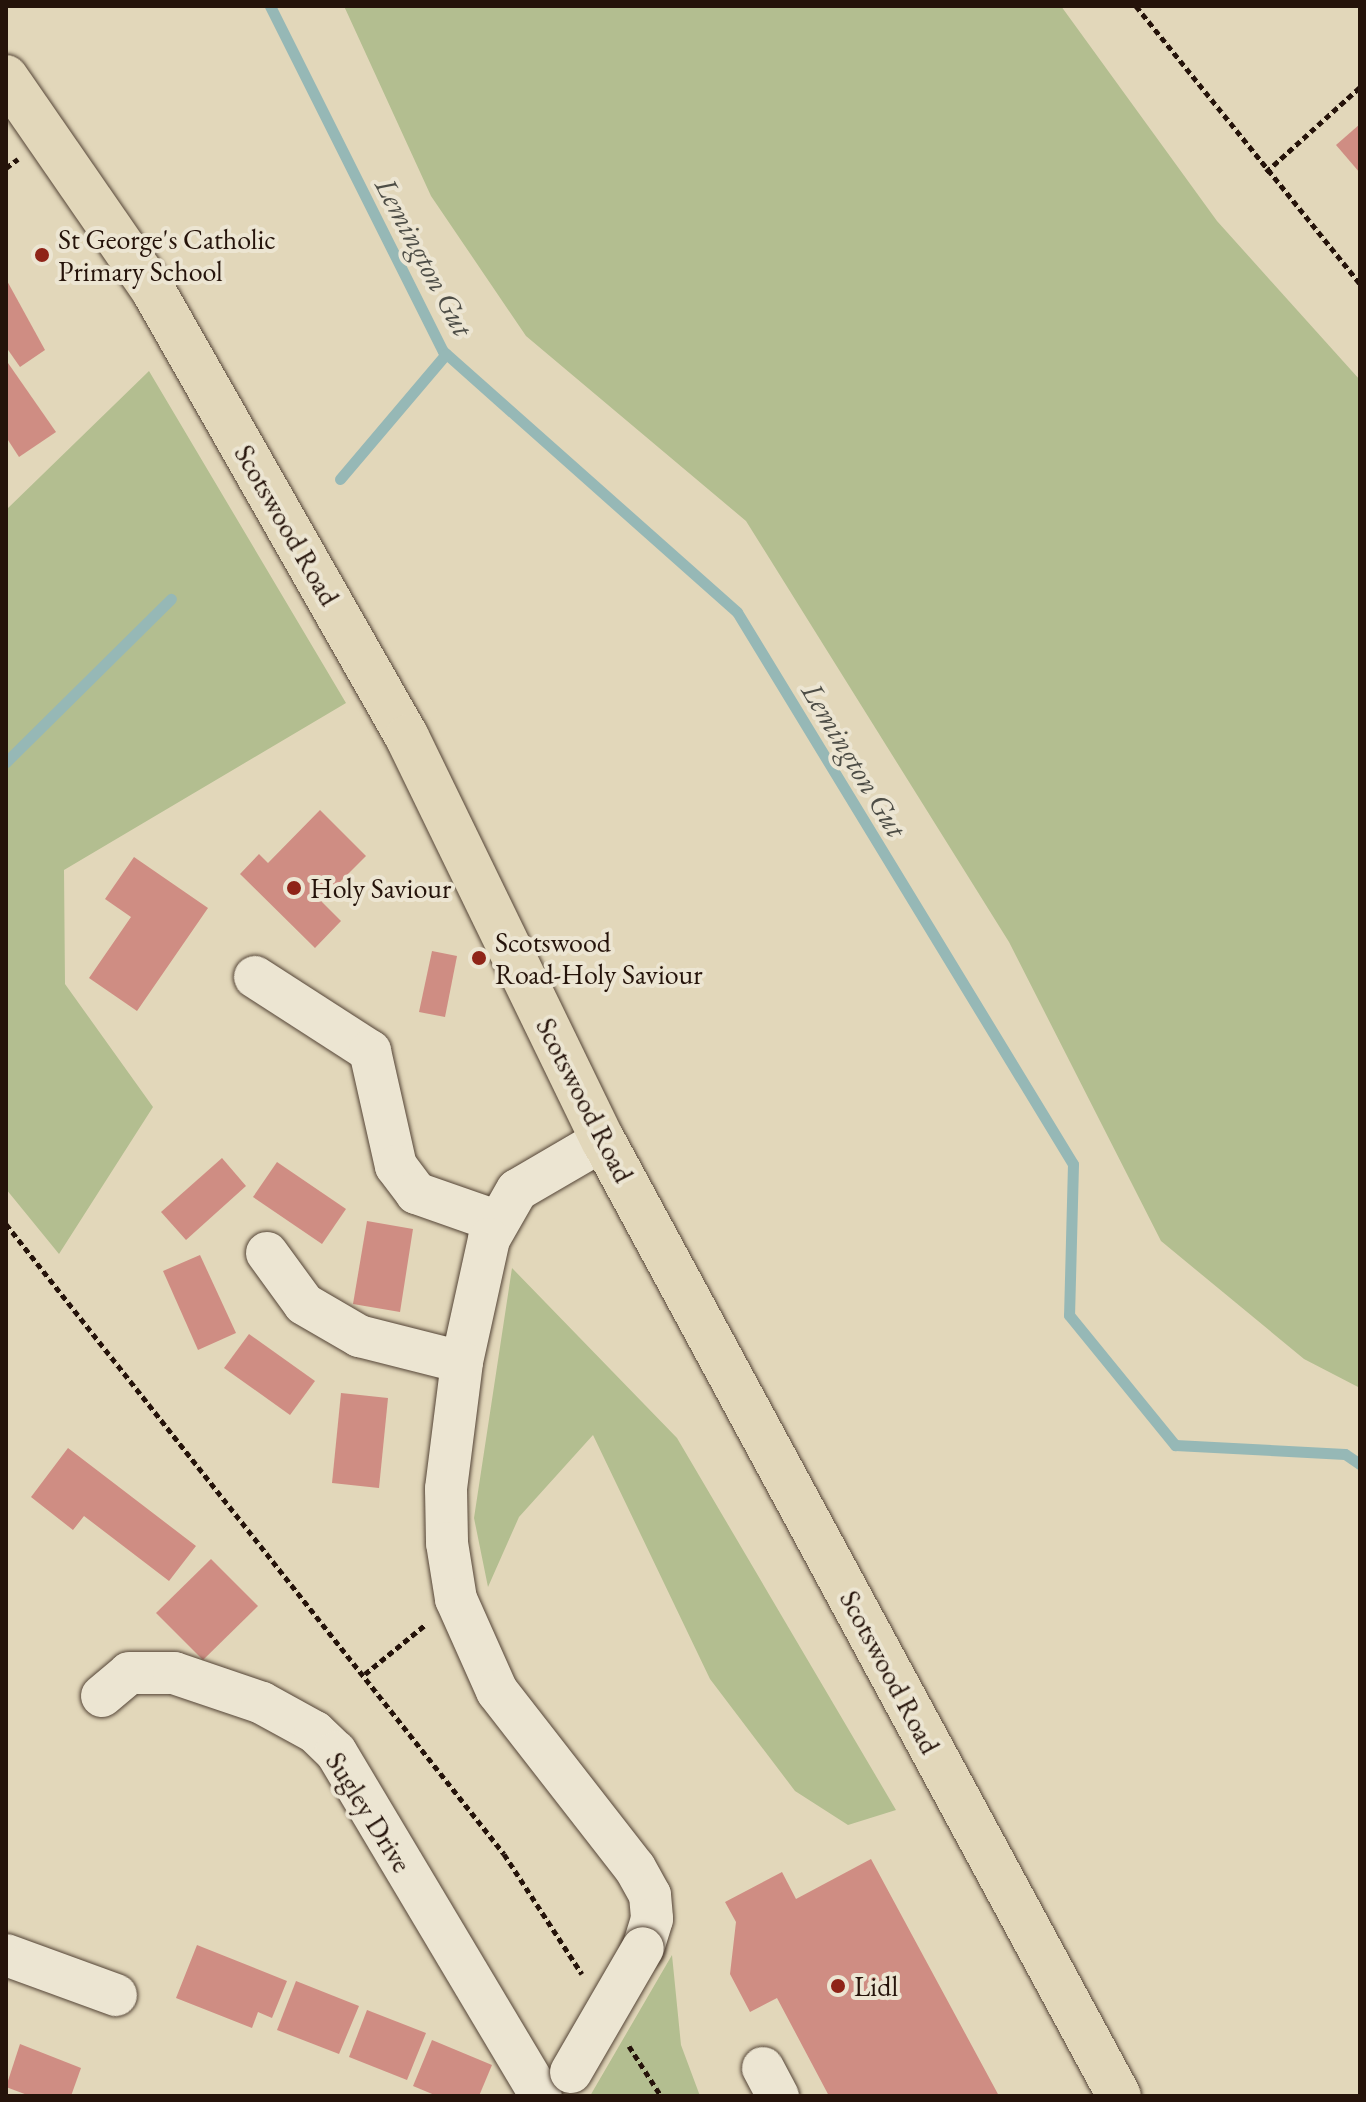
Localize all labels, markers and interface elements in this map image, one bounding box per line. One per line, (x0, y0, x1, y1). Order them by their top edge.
water label: Lemington Gut (367, 171, 481, 343)
place label: St George's Catholic Primary School (58, 222, 276, 288)
marker: St George's Catholic Primary School (33, 246, 51, 264)
street label: Scotswood Road (227, 439, 347, 611)
water label: Lemington Gut (794, 676, 914, 844)
place label: Holy Saviour (310, 871, 451, 905)
marker: Holy Saviour (285, 879, 303, 897)
place label: Scotswood Road-Holy Saviour (495, 925, 703, 991)
marker: Scotswood Road-Holy Saviour (470, 949, 488, 967)
street label: Scotswood Road (529, 1012, 641, 1188)
street label: Scotswood Road (833, 1585, 947, 1759)
street label: Sugley Drive (319, 1746, 419, 1878)
place label: Lidl (854, 1969, 898, 2003)
marker: Lidl (829, 1977, 847, 1995)

